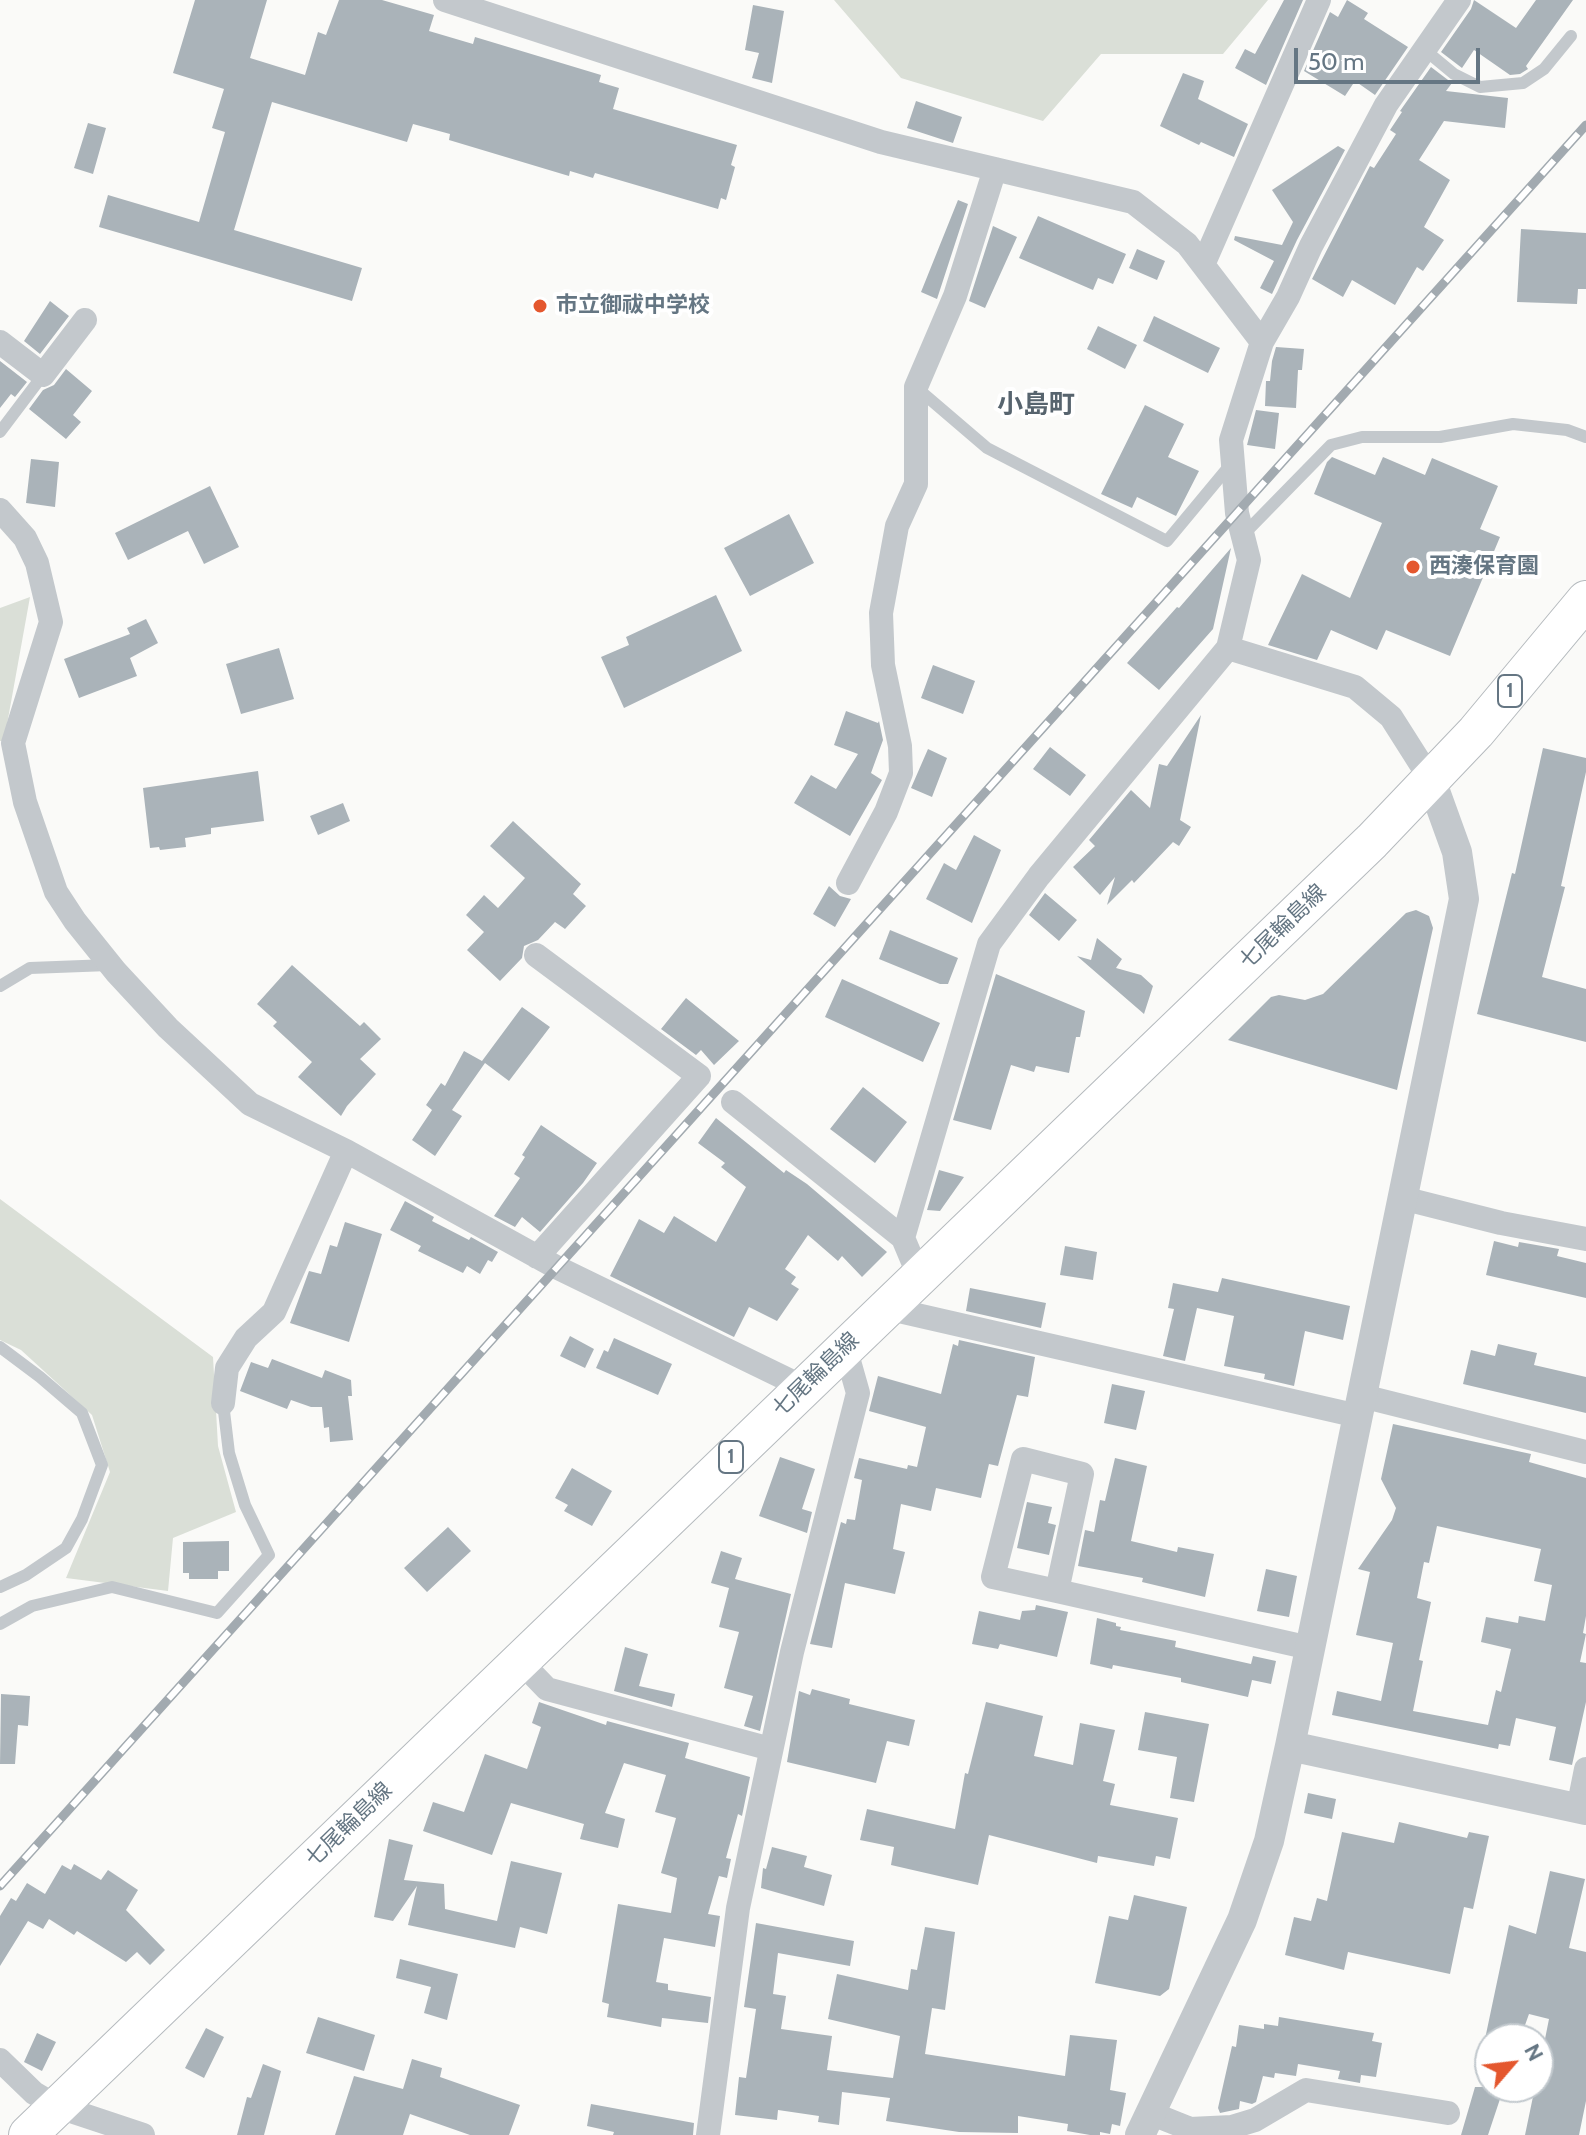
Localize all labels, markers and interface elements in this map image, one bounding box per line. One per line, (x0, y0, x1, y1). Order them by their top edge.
scale bar (1298, 32, 1484, 82)
text: 50 m (1308, 47, 1364, 76)
place label: 市立御祓中学校 (556, 293, 710, 319)
marker: 市立御祓中学校 (531, 297, 549, 315)
district label: 小島町 (997, 389, 1075, 421)
place label: 西湊保育園 (1429, 554, 1539, 580)
marker: 西湊保育園 (1404, 558, 1422, 576)
road number: 1 (1498, 675, 1522, 707)
street label: 七尾輪島線 (1234, 879, 1332, 975)
street label: 七尾輪島線 (767, 1327, 865, 1423)
road number: 1 (719, 1441, 743, 1473)
street label: 七尾輪島線 (300, 1777, 398, 1873)
north arrow (1474, 2023, 1554, 2103)
text: N (1518, 2039, 1549, 2066)

